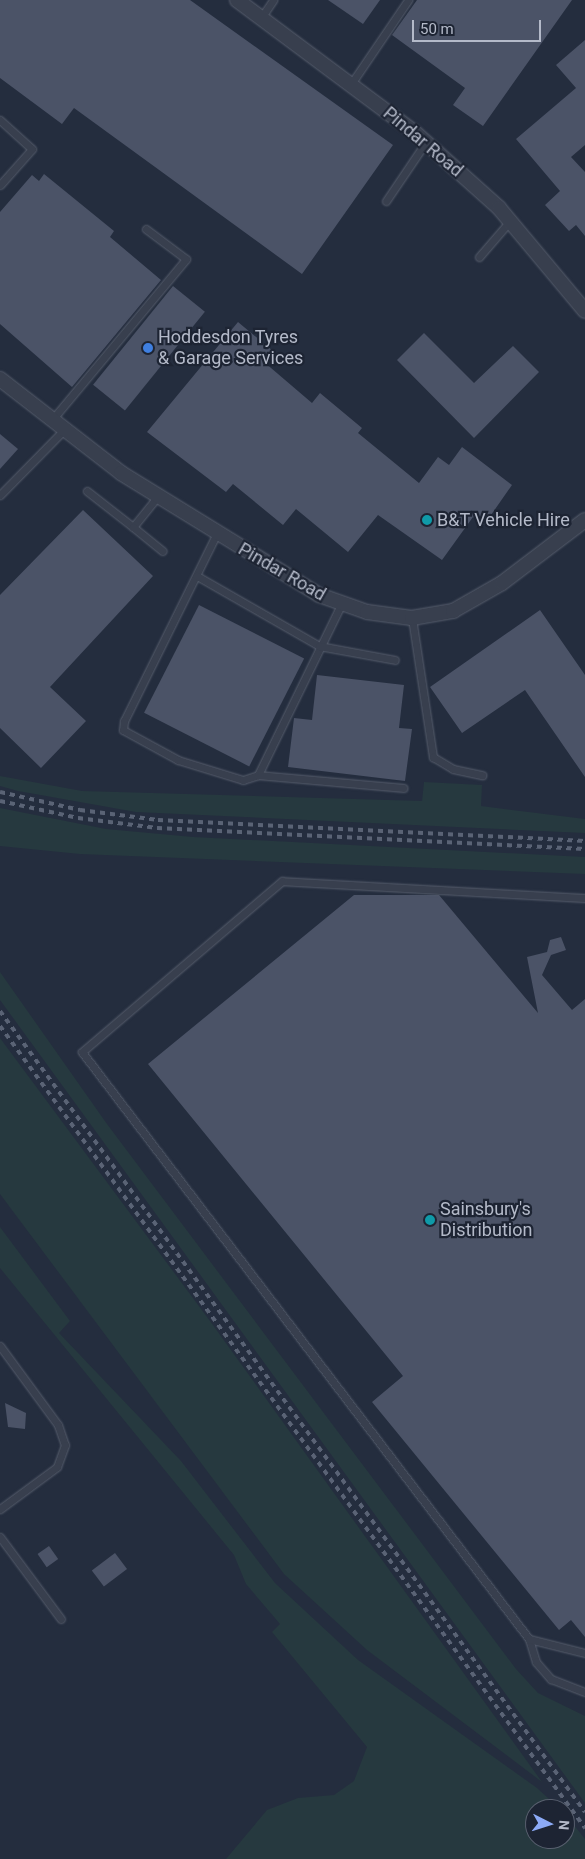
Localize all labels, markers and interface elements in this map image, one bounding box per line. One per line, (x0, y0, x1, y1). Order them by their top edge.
scale bar (415, 10, 544, 42)
text: 50 m (420, 20, 454, 38)
street label: Pindar Road (379, 102, 467, 182)
place label: Hoddesdon Tyres & Garage Services (158, 327, 303, 369)
marker: Hoddesdon Tyres & Garage Services (142, 342, 154, 354)
place label: B&T Vehicle Hire (437, 509, 570, 531)
marker: B&T Vehicle Hire (421, 514, 433, 526)
street label: Pindar Road (234, 538, 330, 606)
place label: Sainsbury's Distribution (440, 1199, 532, 1242)
marker: Sainsbury's Distribution (424, 1214, 436, 1226)
north arrow (525, 1799, 575, 1849)
text: N (556, 1820, 572, 1831)

